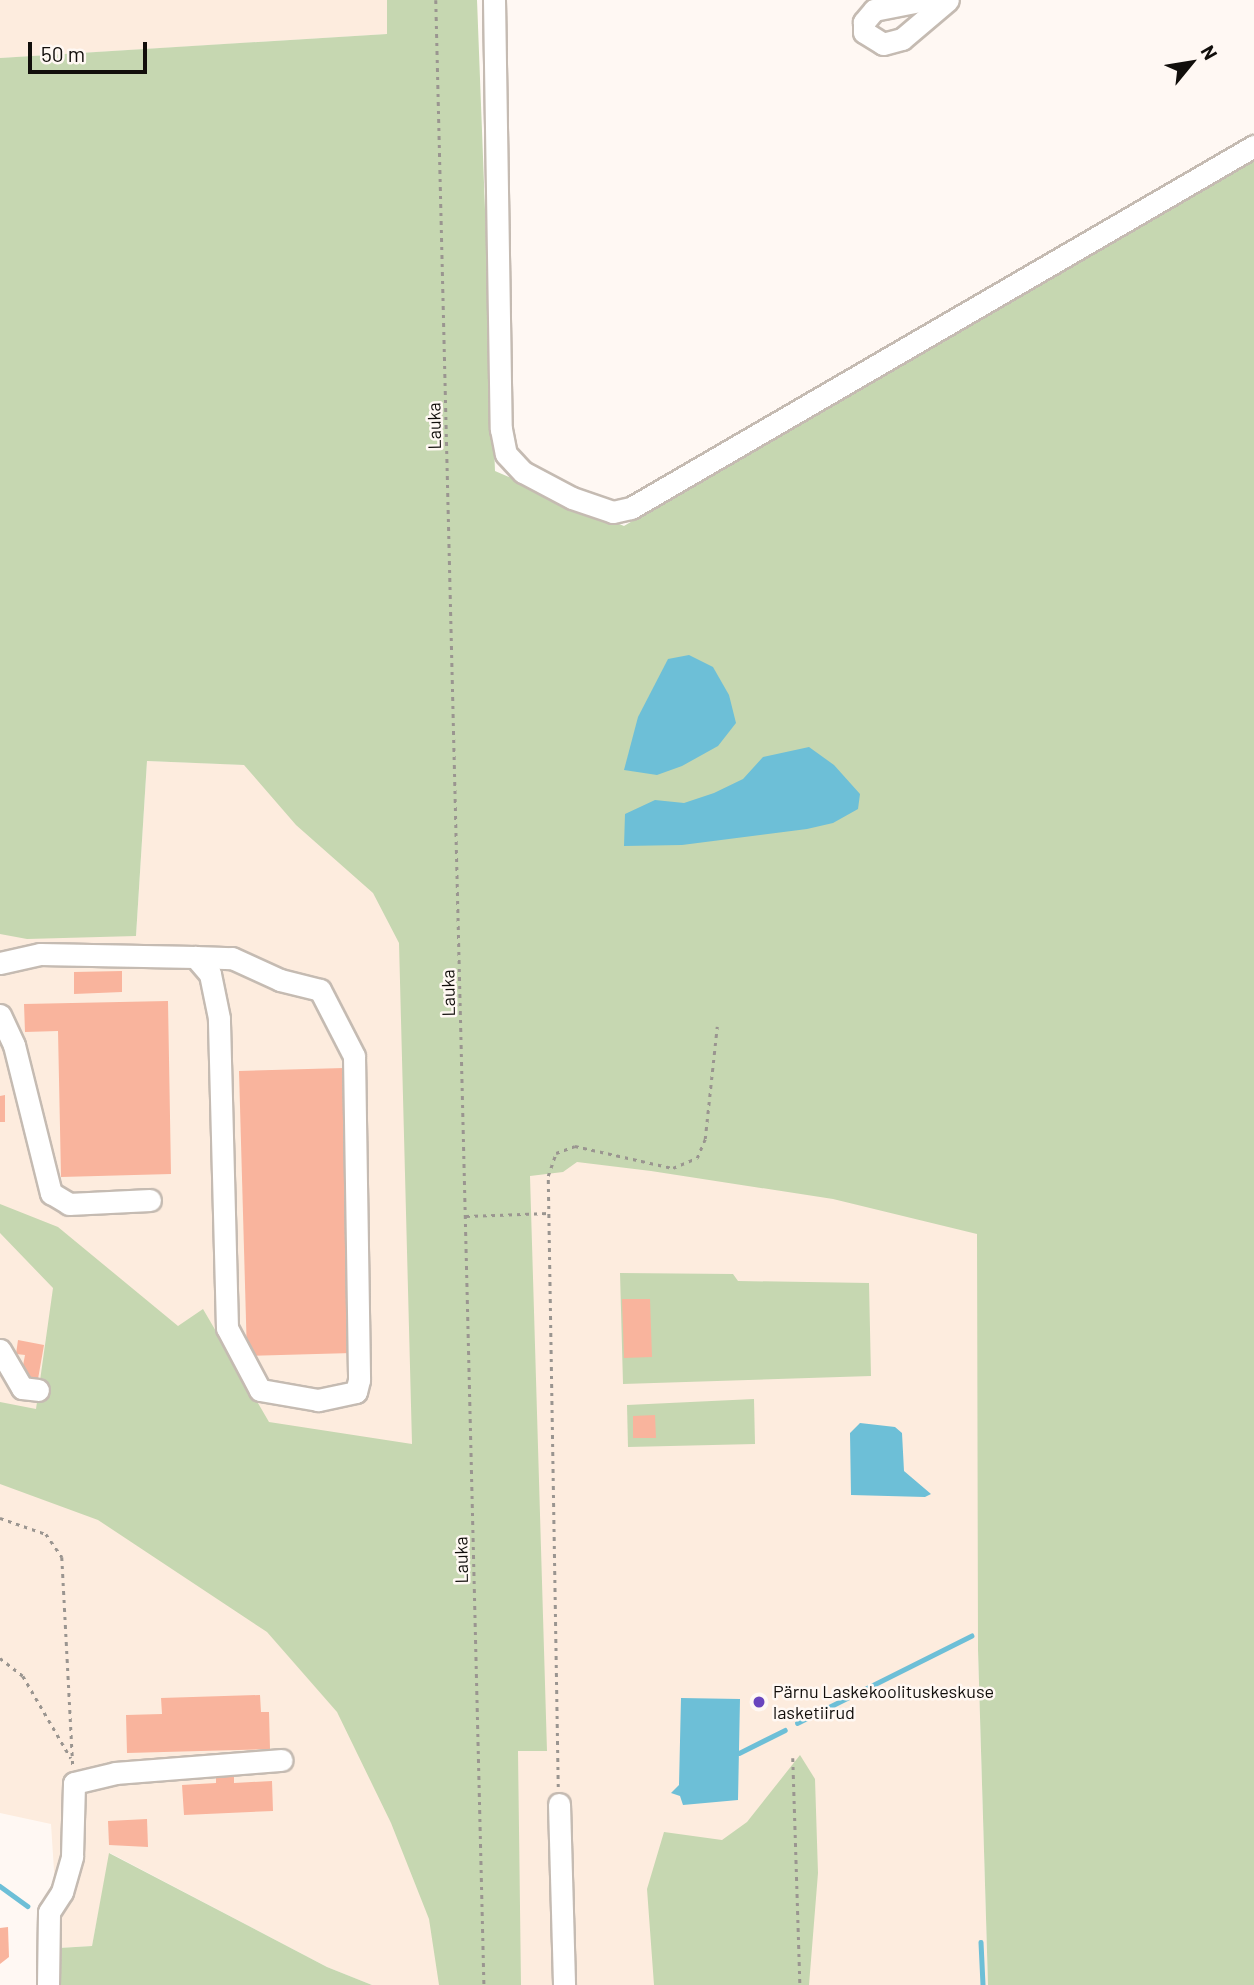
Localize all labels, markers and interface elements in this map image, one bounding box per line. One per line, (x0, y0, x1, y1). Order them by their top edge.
scale bar (32, 28, 150, 72)
north arrow (1156, 28, 1226, 98)
text: 50 m (41, 41, 85, 66)
text: N (1196, 41, 1223, 63)
street label: Lauka (423, 402, 445, 450)
street label: Lauka (437, 969, 459, 1017)
street label: Lauka (450, 1536, 472, 1584)
place label: Pärnu Laskekoolituskeskuse lasketiirud (773, 1681, 994, 1724)
marker: Pärnu Laskekoolituskeskuse lasketiirud (751, 1694, 767, 1710)

